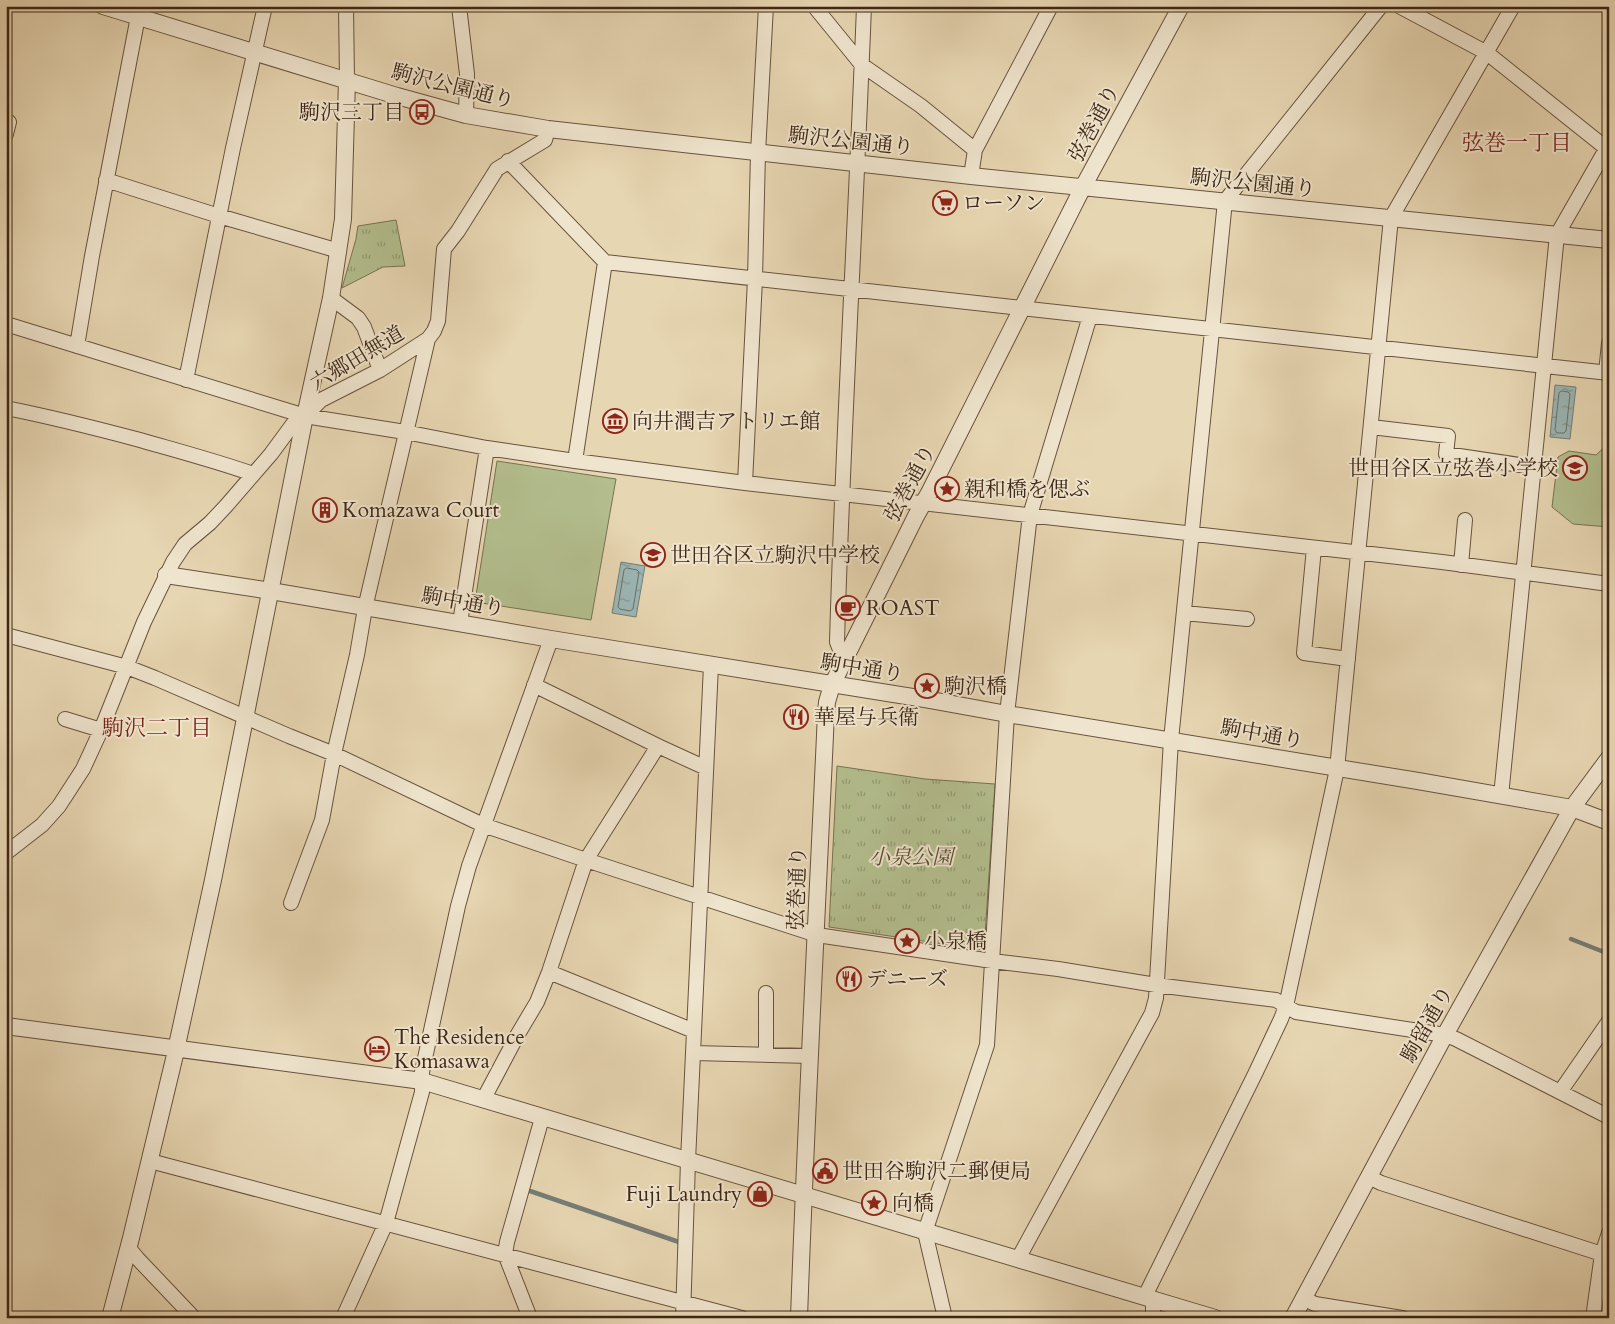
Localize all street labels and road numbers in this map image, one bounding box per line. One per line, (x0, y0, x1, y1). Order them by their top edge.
street label: 駒沢公園通り (388, 57, 518, 116)
street label: 弦巻通り (1062, 79, 1127, 167)
street label: 駒沢公園通り (787, 120, 915, 163)
street label: 駒沢公園通り (1189, 162, 1317, 205)
street label: 六郷田無道 (305, 319, 410, 398)
street label: 弦巻通り (878, 439, 943, 527)
street label: 駒中通り (419, 581, 507, 624)
street label: 駒中通り (818, 648, 906, 689)
street label: 駒中通り (1218, 713, 1306, 756)
street label: 弦巻通り (782, 846, 813, 930)
street label: 駒留通り (1394, 980, 1460, 1068)

